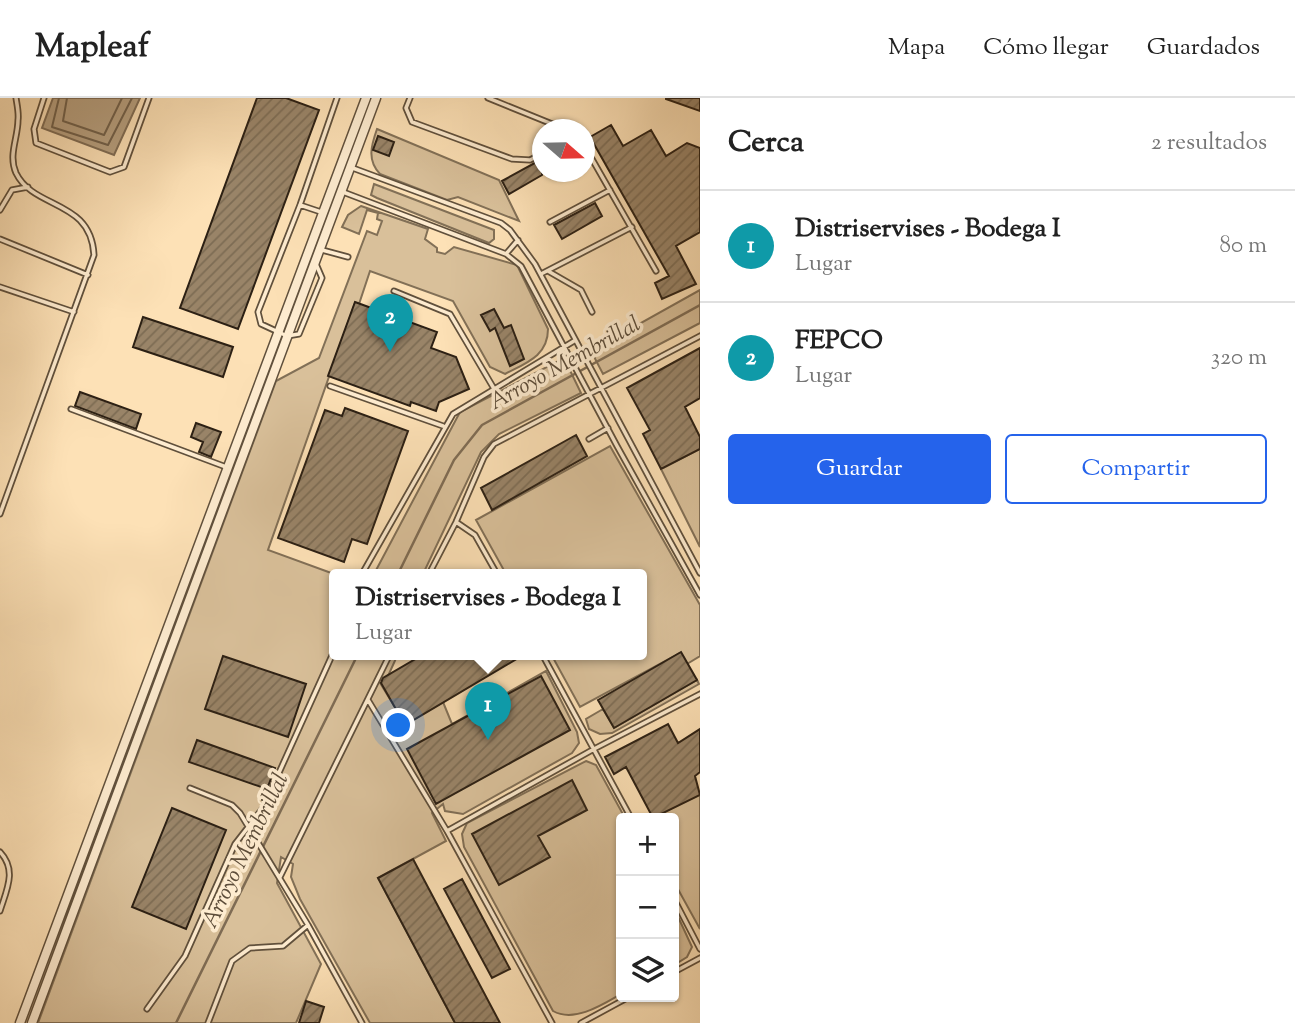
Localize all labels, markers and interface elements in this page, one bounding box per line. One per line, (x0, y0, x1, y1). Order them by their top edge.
text: Mapleaf (35, 24, 149, 72)
text: Mapa (888, 31, 945, 65)
text: Cómo llegar (983, 31, 1109, 65)
text: Guardados (1147, 31, 1260, 65)
north arrow (532, 119, 595, 182)
text: Cerca (728, 122, 804, 165)
text: 2 resultados (1151, 127, 1267, 160)
text: Distriservises - Bodega I (795, 211, 1061, 248)
text: 1 (747, 230, 755, 263)
text: 80 m (1219, 230, 1267, 263)
text: Lugar (795, 248, 852, 281)
pin: 2 (367, 294, 413, 352)
water label: Arroyo Membrillal (483, 309, 647, 420)
text: FEPCO (795, 323, 883, 360)
text: 2 (746, 342, 756, 375)
text: 320 m (1211, 342, 1267, 375)
text: Lugar (795, 360, 852, 393)
button: Guardar (728, 434, 991, 504)
button: Compartir (1005, 434, 1267, 504)
popup (329, 569, 647, 660)
text: Distriservises - Bodega I (355, 580, 621, 617)
text: Lugar (355, 617, 412, 650)
pin: 1 (465, 682, 511, 740)
your location (381, 708, 415, 742)
water label: Arroyo Membrillal (194, 768, 298, 934)
map controls (616, 813, 679, 1002)
button: + (616, 813, 679, 876)
button: − (616, 876, 679, 939)
button: layers (616, 939, 679, 1002)

